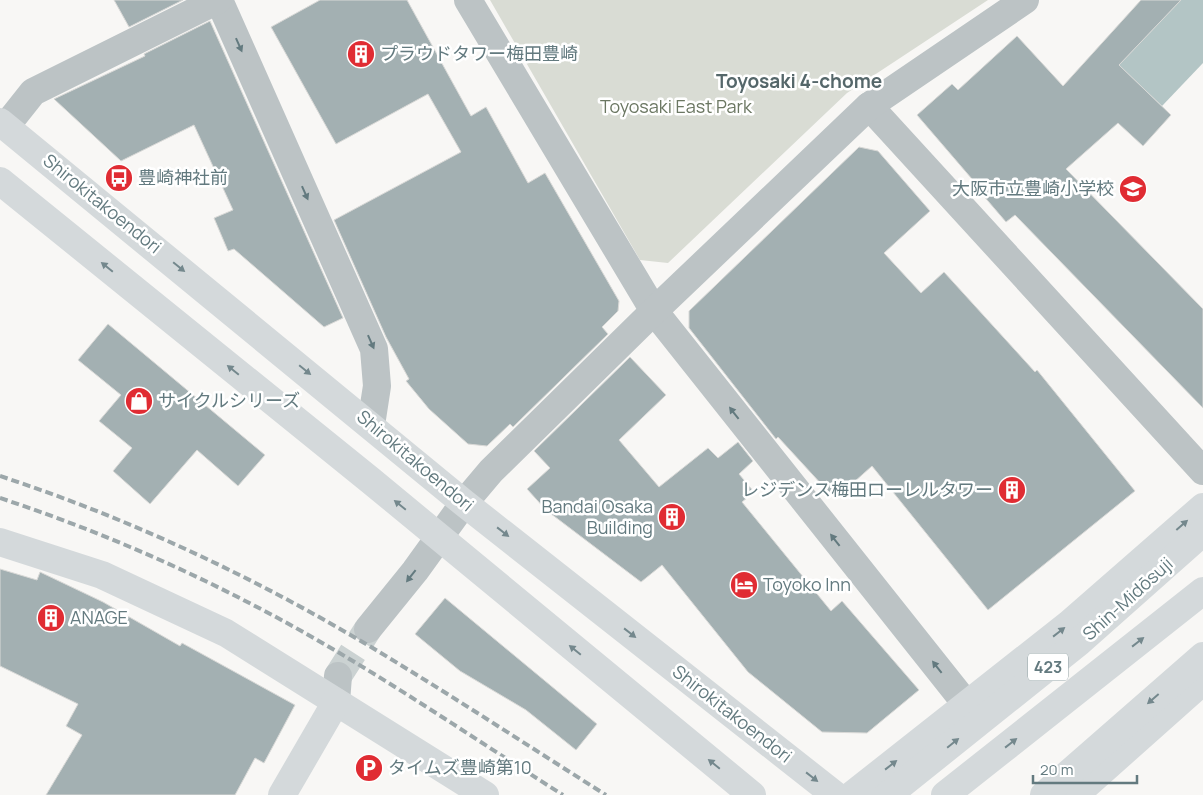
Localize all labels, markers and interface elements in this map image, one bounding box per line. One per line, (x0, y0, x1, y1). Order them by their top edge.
one-way arrow (235, 38, 243, 52)
building icon: プラウドタワー梅田豊崎 (346, 39, 376, 69)
place label: プラウドタワー梅田豊崎 (380, 41, 578, 65)
district label: Toyosaki 4-chome (716, 68, 882, 94)
park label: Toyosaki East Park (600, 94, 753, 118)
street label: Shirokitakoendori (39, 148, 167, 258)
bus stop icon: 豊崎神社前 (104, 163, 134, 193)
place label: 豊崎神社前 (138, 165, 228, 189)
school or university icon: 大阪市立豊崎小学校 (1118, 174, 1148, 204)
place label: 大阪市立豊崎小学校 (952, 176, 1114, 200)
one-way arrow (301, 186, 309, 200)
one-way arrow (101, 262, 114, 273)
one-way arrow (172, 262, 185, 273)
one-way arrow (367, 335, 375, 349)
one-way arrow (227, 364, 240, 375)
one-way arrow (298, 365, 311, 376)
shop icon: サイクルシリーズ (124, 386, 154, 416)
place label: サイクルシリーズ (158, 388, 300, 412)
street label: Shirokitakoendori (352, 404, 479, 516)
one-way arrow (729, 407, 740, 420)
building icon: レジデンス梅田ローレルタワー (997, 475, 1027, 505)
place label: レジデンス梅田ローレルタワー (741, 477, 993, 501)
place label: Bandai Osaka Building (541, 494, 653, 539)
one-way arrow (394, 499, 407, 510)
building icon: Bandai Osaka Building (657, 502, 687, 532)
one-way arrow (1176, 520, 1188, 531)
one-way arrow (496, 527, 509, 538)
one-way arrow (830, 534, 841, 547)
street label: Shin-Midōsuji (1077, 551, 1178, 645)
one-way arrow (405, 569, 416, 582)
hotel icon: Toyoko Inn (729, 570, 759, 600)
place label: Toyoko Inn (763, 572, 851, 596)
building icon: ANAGE (36, 603, 66, 633)
place label: ANAGE (70, 605, 128, 629)
one-way arrow (1052, 626, 1065, 637)
one-way arrow (623, 628, 637, 638)
one-way arrow (1132, 637, 1145, 648)
one-way arrow (569, 644, 582, 655)
road number: 423 (1028, 654, 1068, 680)
street label: Shirokitakoendori (668, 659, 797, 767)
one-way arrow (931, 661, 942, 674)
one-way arrow (1148, 693, 1160, 705)
one-way arrow (946, 737, 959, 748)
one-way arrow (1004, 738, 1018, 748)
scale bar (1033, 752, 1137, 784)
parking icon: タイムズ豊崎第10 (354, 753, 384, 783)
place label: タイムズ豊崎第10 (388, 755, 532, 779)
one-way arrow (708, 759, 721, 770)
text: 20 m (1040, 759, 1073, 780)
one-way arrow (884, 760, 897, 771)
one-way arrow (806, 772, 819, 783)

